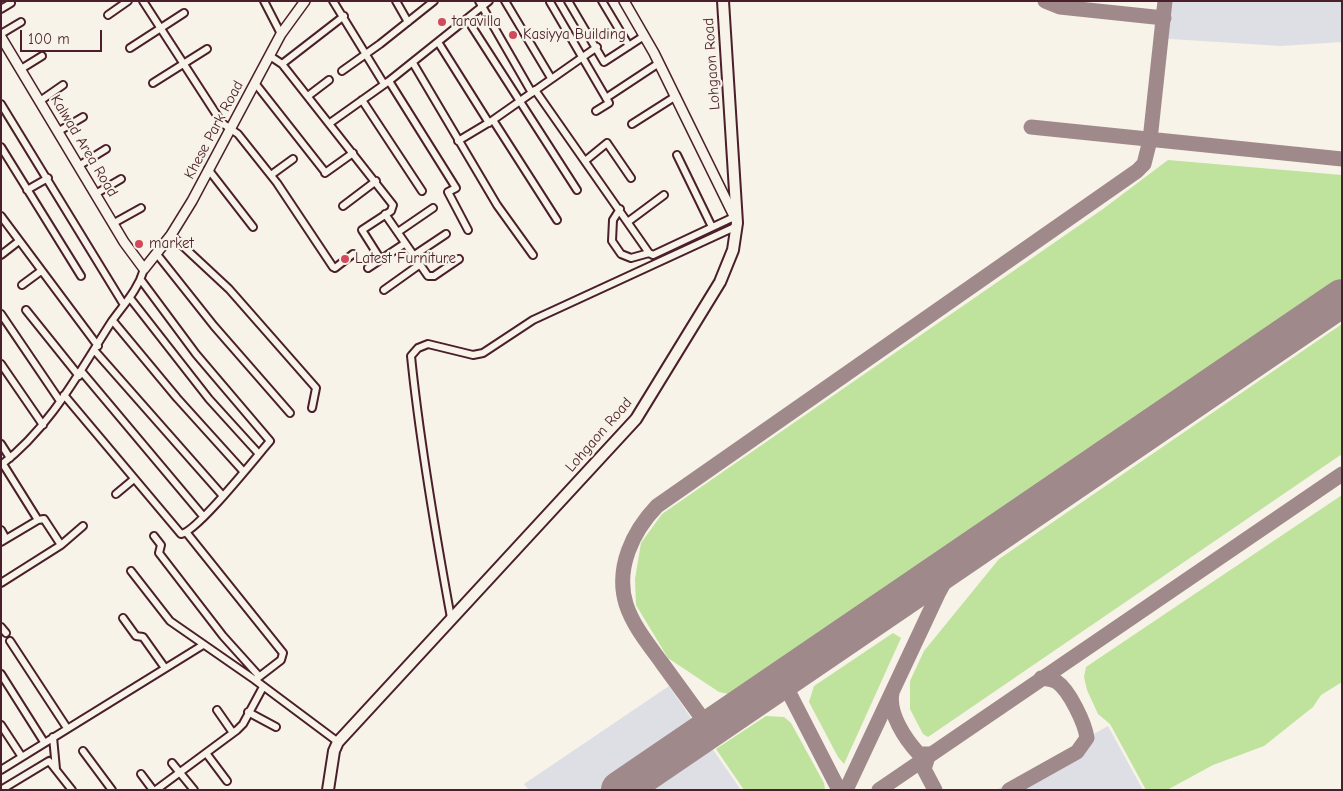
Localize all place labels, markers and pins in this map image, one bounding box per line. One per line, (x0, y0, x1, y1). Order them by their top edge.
place label: taravilla (452, 13, 501, 31)
marker: taravilla (436, 16, 448, 28)
place label: Kasiyya Building (523, 26, 626, 44)
marker: Kasiyya Building (507, 29, 519, 41)
place label: market (149, 235, 194, 253)
marker: market (133, 238, 145, 250)
place label: Latest Furniture (355, 250, 456, 268)
marker: Latest Furniture (339, 253, 351, 265)

